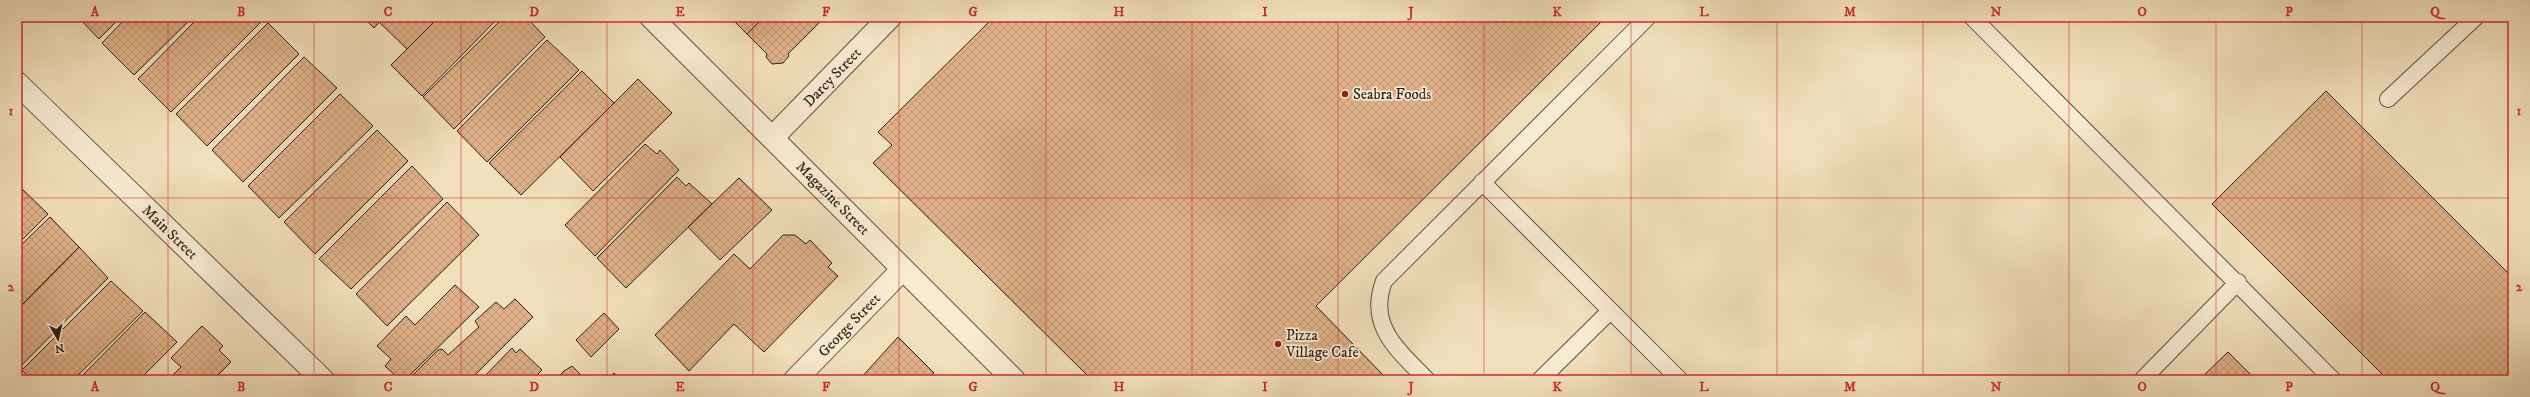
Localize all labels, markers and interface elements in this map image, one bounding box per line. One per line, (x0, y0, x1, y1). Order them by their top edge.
text: A (90, 4, 100, 20)
text: B (237, 4, 245, 20)
text: C (384, 4, 393, 20)
text: D (529, 4, 539, 20)
text: E (675, 4, 685, 20)
text: F (822, 4, 831, 20)
text: G (968, 4, 978, 20)
text: H (1114, 4, 1125, 20)
text: I (1262, 4, 1268, 20)
text: J (1406, 4, 1414, 21)
text: K (1552, 4, 1562, 20)
text: L (1699, 4, 1709, 20)
text: M (1844, 4, 1856, 20)
text: N (1991, 4, 2002, 20)
text: O (2137, 4, 2147, 20)
text: P (2285, 4, 2293, 20)
text: Q (2430, 4, 2446, 20)
street label: Darcy Street (799, 44, 865, 111)
place label: Seabra Foods (1353, 85, 1431, 104)
marker: Seabra Foods (1340, 89, 1350, 99)
text: 1 (9, 103, 14, 119)
text: 1 (2517, 103, 2522, 119)
street label: Magazine Street (792, 157, 874, 239)
street label: Main Street (138, 201, 202, 264)
text: 2 (8, 279, 15, 295)
text: 2 (2516, 279, 2523, 295)
street label: George Street (814, 289, 885, 361)
north arrow (38, 319, 78, 359)
place label: Pizza Village Cafe (1285, 326, 1359, 362)
marker: Pizza Village Cafe (1273, 339, 1283, 349)
text: N (54, 340, 65, 356)
text: A (90, 379, 100, 395)
text: B (237, 379, 245, 395)
text: C (384, 379, 393, 395)
text: D (529, 379, 539, 395)
text: E (675, 379, 685, 395)
text: F (822, 379, 831, 395)
text: G (968, 379, 978, 395)
text: H (1114, 379, 1125, 395)
text: I (1262, 379, 1268, 395)
text: J (1406, 379, 1414, 396)
text: K (1552, 379, 1562, 395)
text: L (1699, 379, 1709, 395)
text: M (1844, 379, 1856, 395)
text: N (1991, 379, 2002, 395)
text: O (2137, 379, 2147, 395)
text: P (2285, 379, 2293, 395)
text: Q (2430, 379, 2446, 395)

